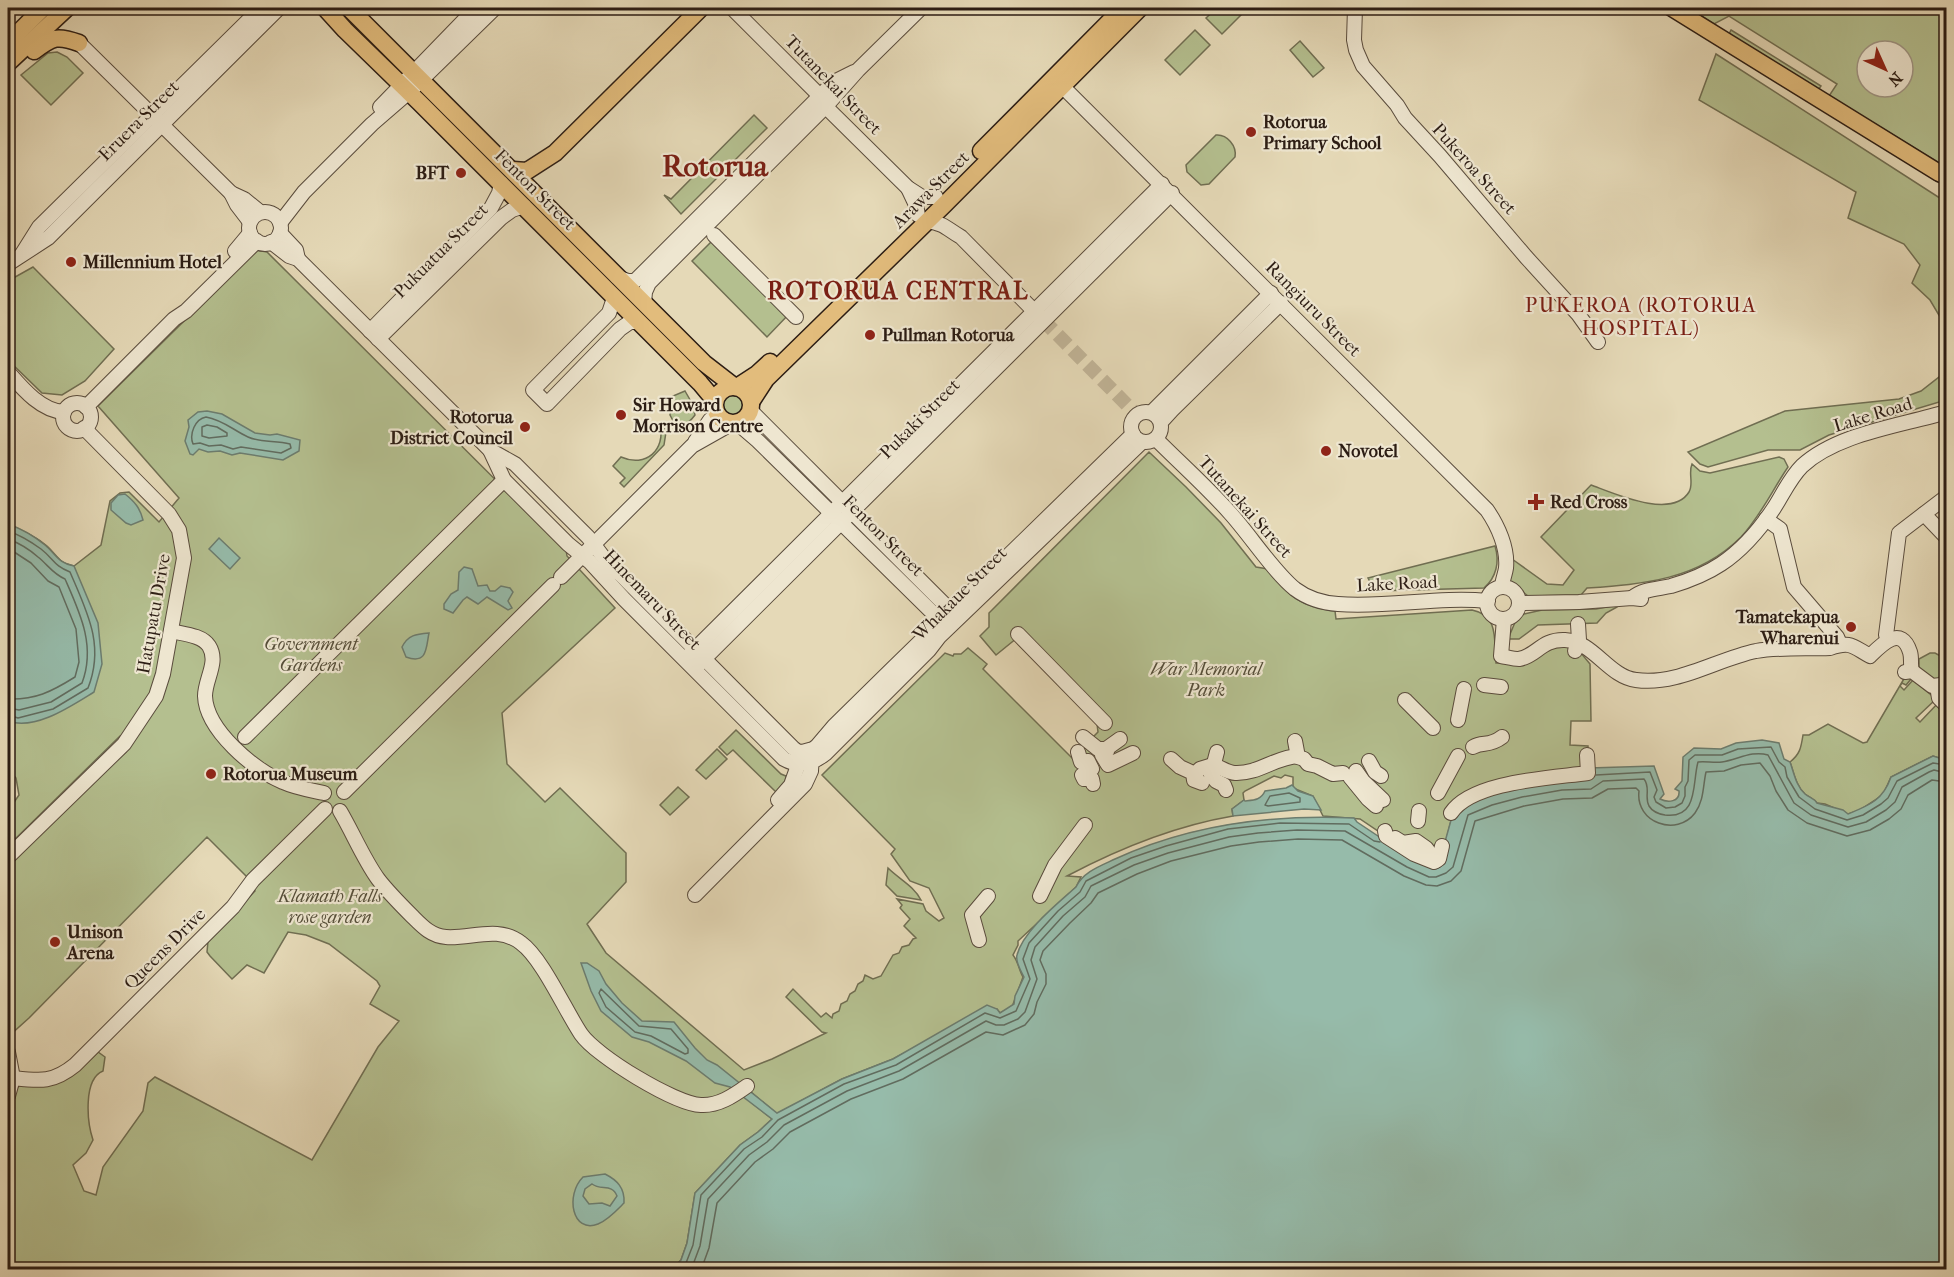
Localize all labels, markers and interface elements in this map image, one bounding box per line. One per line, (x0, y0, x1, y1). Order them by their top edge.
street label: Tutanekai Street (780, 31, 886, 139)
north arrow (1855, 39, 1915, 99)
text: N (1884, 68, 1906, 91)
street label: Eruera Street (94, 76, 184, 166)
place label: Rotorua Primary School (1263, 112, 1383, 154)
street label: Pukeroa Street (1428, 119, 1521, 219)
marker: Rotorua Primary School (1244, 125, 1258, 139)
street label: Fenton Street (490, 145, 580, 235)
street label: Arawa Street (887, 147, 974, 234)
district label: Rotorua (662, 149, 769, 184)
place label: BFT (415, 163, 450, 184)
marker: BFT (454, 166, 468, 180)
street label: Pukuatua Street (389, 199, 493, 303)
place label: Millennium Hotel (82, 252, 223, 273)
marker: Millennium Hotel (64, 255, 78, 269)
street label: Rangiuru Street (1261, 257, 1366, 362)
district label: ROTORUA CENTRAL (767, 277, 1029, 305)
district label: PUKEROA (ROTORUA HOSPITAL) (1525, 294, 1757, 340)
place label: Pullman Rotorua (882, 325, 1015, 346)
marker: Pullman Rotorua (863, 328, 877, 342)
street label: Pukaki Street (876, 374, 965, 463)
street label: Lake Road (1831, 393, 1915, 437)
place label: Sir Howard Morrison Centre (632, 395, 763, 437)
place label: Rotorua District Council (390, 407, 514, 449)
marker: Sir Howard Morrison Centre (614, 408, 628, 422)
marker: Rotorua District Council (518, 420, 532, 434)
place label: Novotel (1338, 441, 1399, 462)
marker: Novotel (1319, 444, 1333, 458)
street label: Tutanekai Street (1194, 452, 1297, 563)
street label: Fenton Street (838, 491, 928, 581)
place label: Red Cross (1550, 492, 1628, 513)
marker: Red Cross (1527, 493, 1545, 511)
street label: Whakaue Street (908, 542, 1012, 646)
street label: Hinemaru Street (599, 545, 706, 655)
street label: Hatupatu Drive (133, 552, 175, 676)
street label: Lake Road (1356, 571, 1438, 597)
place label: Tamatekapua Wharenui (1735, 607, 1840, 649)
marker: Tamatekapua Wharenui (1844, 620, 1858, 634)
park label: Government Gardens (264, 634, 359, 676)
park label: War Memorial Park (1150, 659, 1264, 701)
place label: Rotorua Museum (223, 764, 359, 785)
marker: Rotorua Museum (204, 767, 218, 781)
park label: Klamath Falls rose garden (276, 886, 382, 928)
street label: Queens Drive (120, 904, 210, 994)
place label: Unison Arena (66, 922, 123, 964)
marker: Unison Arena (48, 935, 62, 949)

